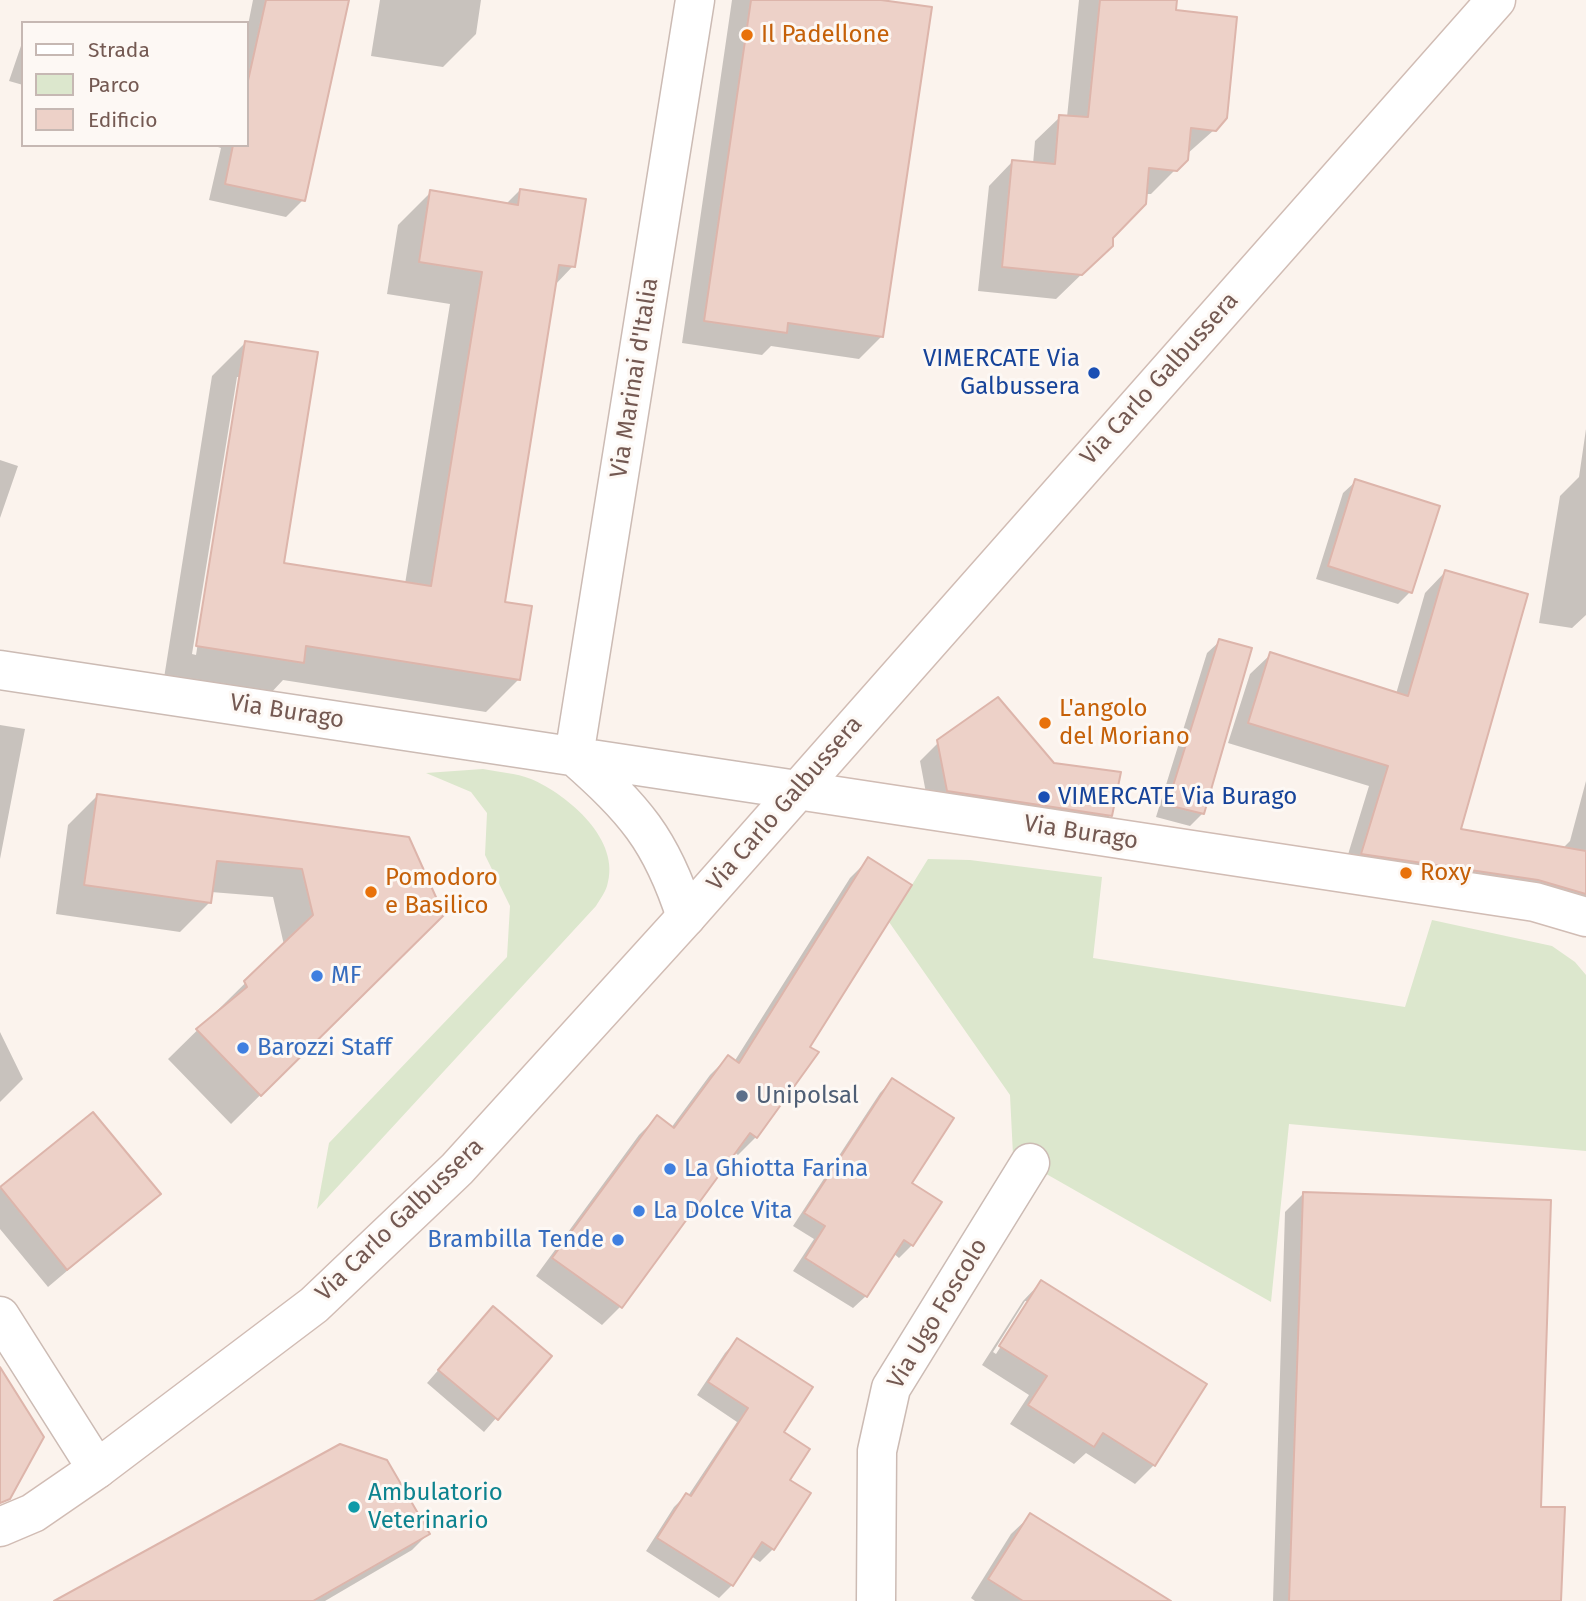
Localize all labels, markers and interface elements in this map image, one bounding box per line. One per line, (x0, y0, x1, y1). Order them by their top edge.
legend (21, 21, 248, 147)
place label: Il Padellone (761, 21, 890, 49)
marker: Il Padellone (739, 27, 755, 43)
text: Strada (88, 37, 150, 63)
text: Parco (88, 72, 140, 98)
text: Edificio (88, 107, 158, 133)
street label: Via Marinai d'Italia (605, 276, 665, 480)
street label: Via Carlo Galbussera (1075, 287, 1245, 471)
place label: VIMERCATE Via Galbussera (923, 345, 1080, 401)
marker: VIMERCATE Via Galbussera (1086, 365, 1102, 381)
street label: Via Burago (228, 689, 346, 735)
place label: L'angolo del Moriano (1059, 695, 1190, 751)
street label: Via Carlo Galbussera (701, 711, 869, 897)
marker: L'angolo del Moriano (1037, 715, 1053, 731)
place label: VIMERCATE Via Burago (1058, 783, 1297, 811)
marker: VIMERCATE Via Burago (1036, 789, 1052, 805)
street label: Via Burago (1022, 810, 1140, 856)
place label: Roxy (1420, 859, 1471, 887)
place label: Pomodoro e Basilico (385, 864, 498, 920)
marker: Roxy (1398, 865, 1414, 881)
marker: Pomodoro e Basilico (363, 884, 379, 900)
place label: MF (331, 962, 361, 990)
marker: MF (309, 968, 325, 984)
place label: Barozzi Staff (257, 1034, 392, 1062)
marker: Barozzi Staff (235, 1040, 251, 1056)
place label: Unipolsal (756, 1082, 859, 1110)
marker: Unipolsal (734, 1088, 750, 1104)
street label: Via Carlo Galbussera (310, 1132, 490, 1308)
place label: La Ghiotta Farina (684, 1155, 868, 1183)
marker: La Ghiotta Farina (662, 1161, 678, 1177)
place label: La Dolce Vita (653, 1197, 793, 1225)
marker: La Dolce Vita (631, 1203, 647, 1219)
place label: Brambilla Tende (427, 1226, 604, 1254)
marker: Brambilla Tende (610, 1232, 626, 1248)
street label: Via Ugo Foscolo (882, 1234, 994, 1394)
place label: Ambulatorio Veterinario (368, 1479, 503, 1535)
marker: Ambulatorio Veterinario (346, 1499, 362, 1515)

